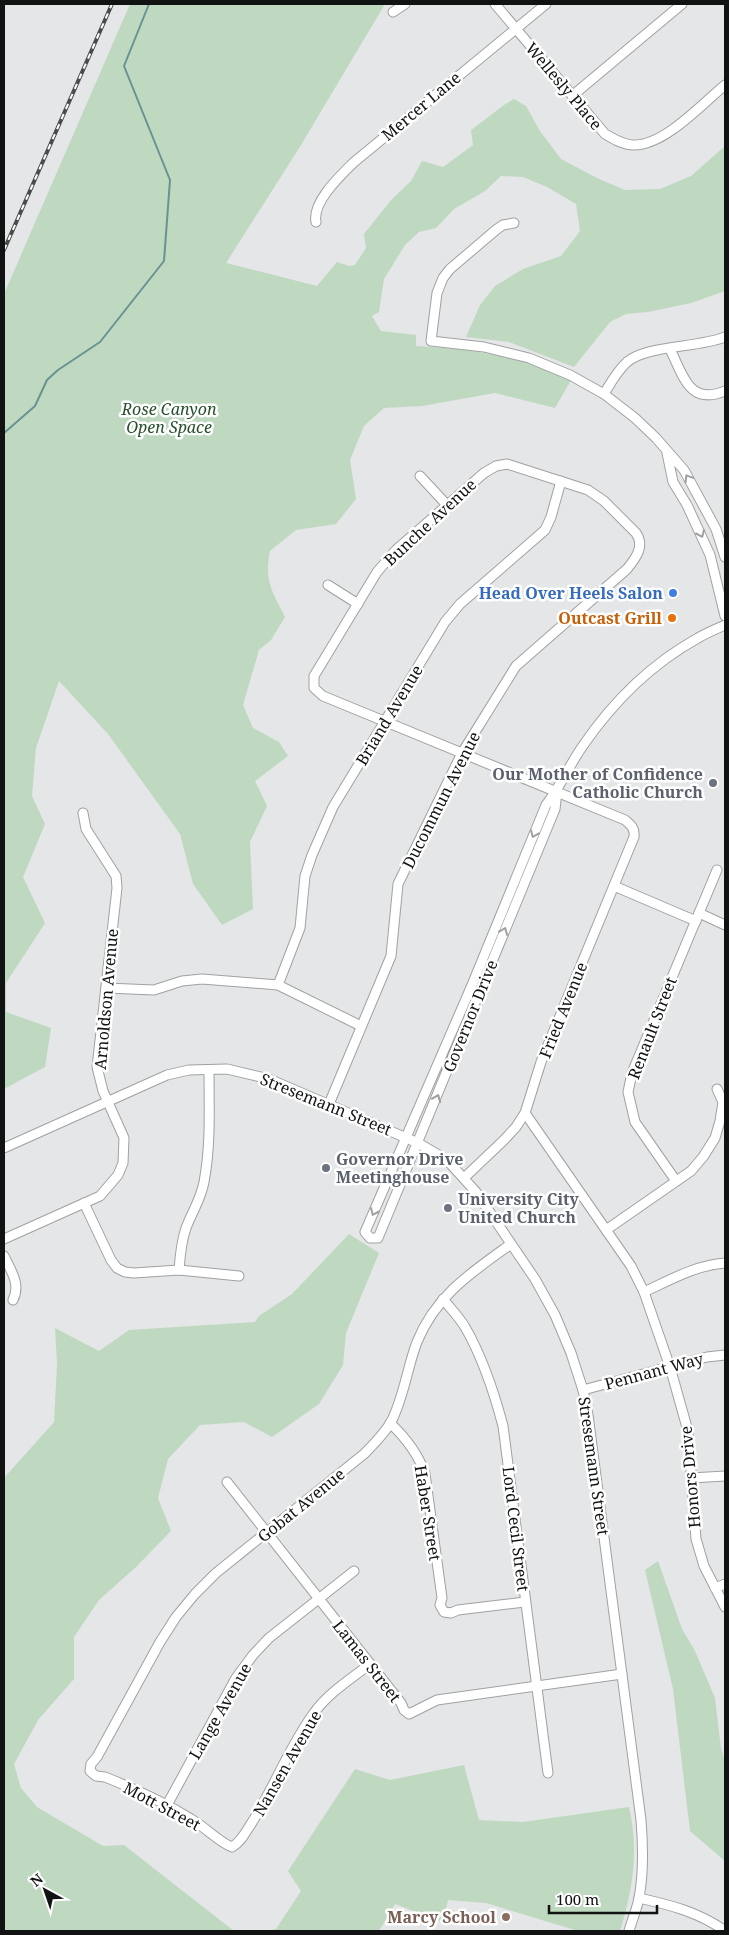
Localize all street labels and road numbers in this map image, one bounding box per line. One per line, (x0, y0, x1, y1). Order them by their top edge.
street label: Wellesly Place (521, 37, 607, 135)
street label: Mercer Lane (377, 66, 465, 146)
street label: Bunche Avenue (379, 473, 481, 571)
street label: Briand Avenue (350, 661, 428, 769)
street label: Ducommun Avenue (397, 728, 485, 872)
street label: Arnoldson Avenue (89, 928, 123, 1070)
street label: Governor Drive (437, 957, 503, 1075)
street label: Fried Avenue (534, 959, 592, 1061)
street label: Renault Street (622, 973, 682, 1082)
street label: Stresemann Street (257, 1068, 395, 1141)
street label: Pennant Way (602, 1347, 707, 1395)
street label: Stresemann Street (573, 1395, 615, 1537)
street label: Honors Drive (675, 1425, 705, 1529)
street label: Gobat Avenue (253, 1463, 349, 1547)
street label: Haber Street (410, 1464, 446, 1563)
street label: Lord Cecil Street (497, 1465, 535, 1593)
street label: Lamas Street (328, 1615, 406, 1707)
street label: Lange Avenue (184, 1659, 256, 1763)
street label: Nansen Avenue (248, 1706, 326, 1820)
street label: Mott Street (120, 1777, 205, 1836)

